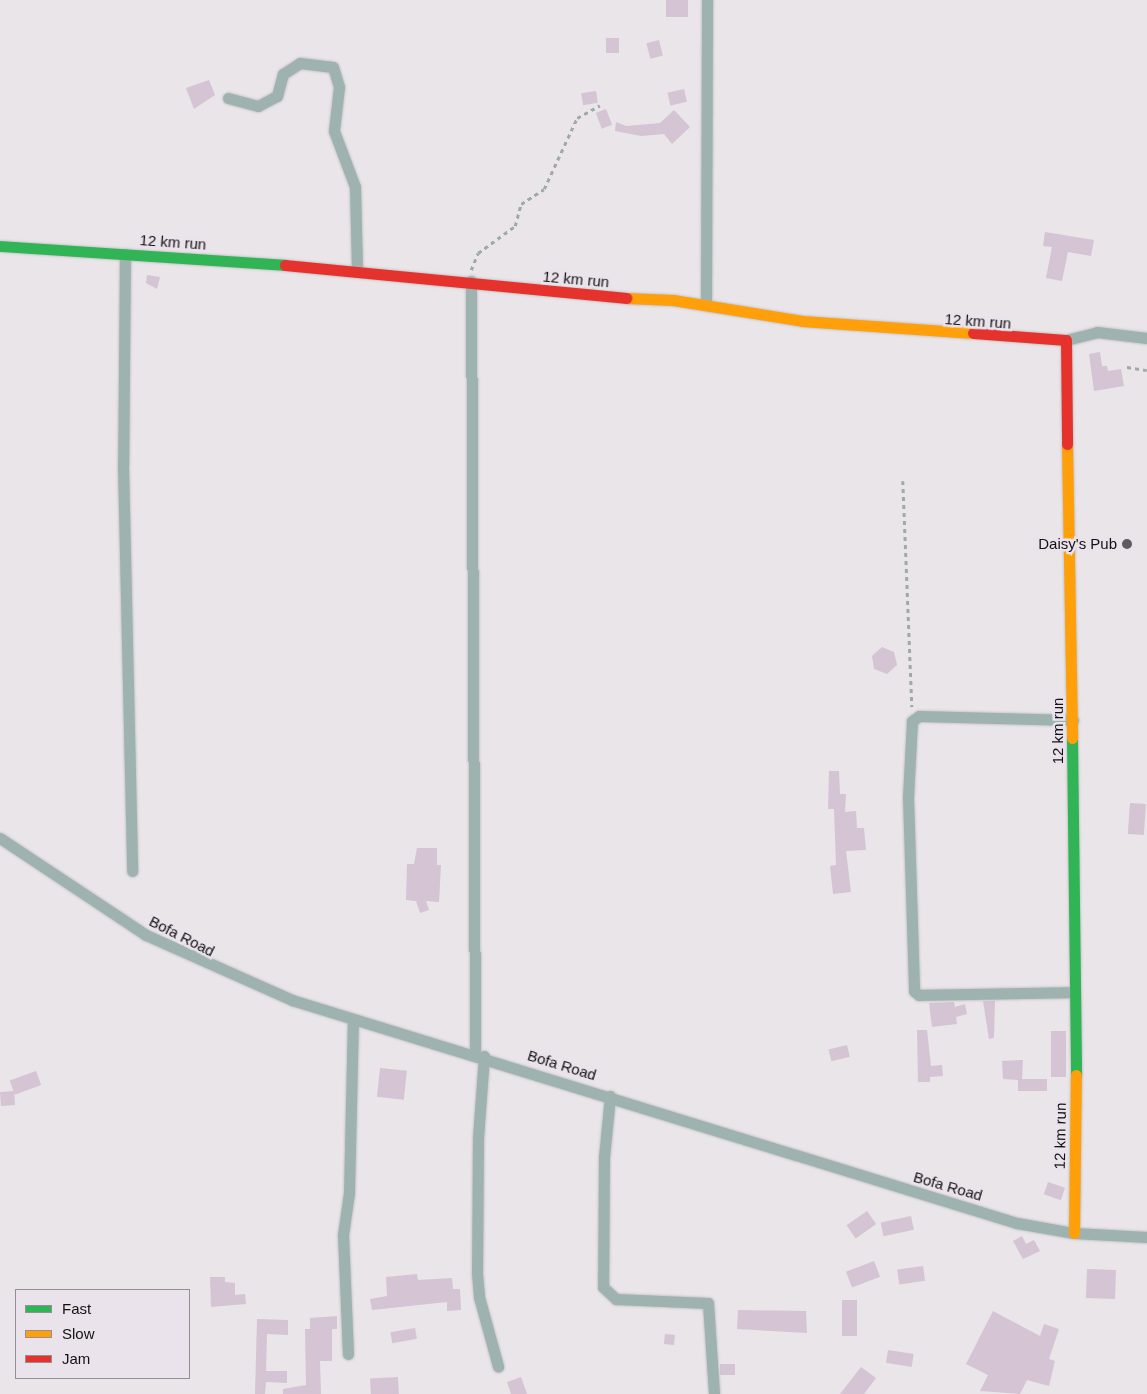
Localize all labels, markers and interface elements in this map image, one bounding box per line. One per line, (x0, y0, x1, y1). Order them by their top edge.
street label: 12 km run (139, 231, 207, 253)
street label: 12 km run (542, 267, 610, 291)
street label: 12 km run (944, 310, 1012, 332)
place label: Daisy's Pub (1038, 535, 1117, 553)
marker: Daisy's Pub (1121, 538, 1133, 550)
street label: 12 km run (1049, 698, 1067, 764)
street label: Bofa Road (146, 912, 218, 960)
street label: Bofa Road (525, 1046, 599, 1084)
street label: 12 km run (1050, 1103, 1070, 1169)
street label: Bofa Road (911, 1168, 985, 1204)
legend (15, 1289, 190, 1379)
text: Fast (62, 1300, 91, 1317)
text: Slow (62, 1325, 95, 1342)
text: Jam (62, 1350, 90, 1367)

